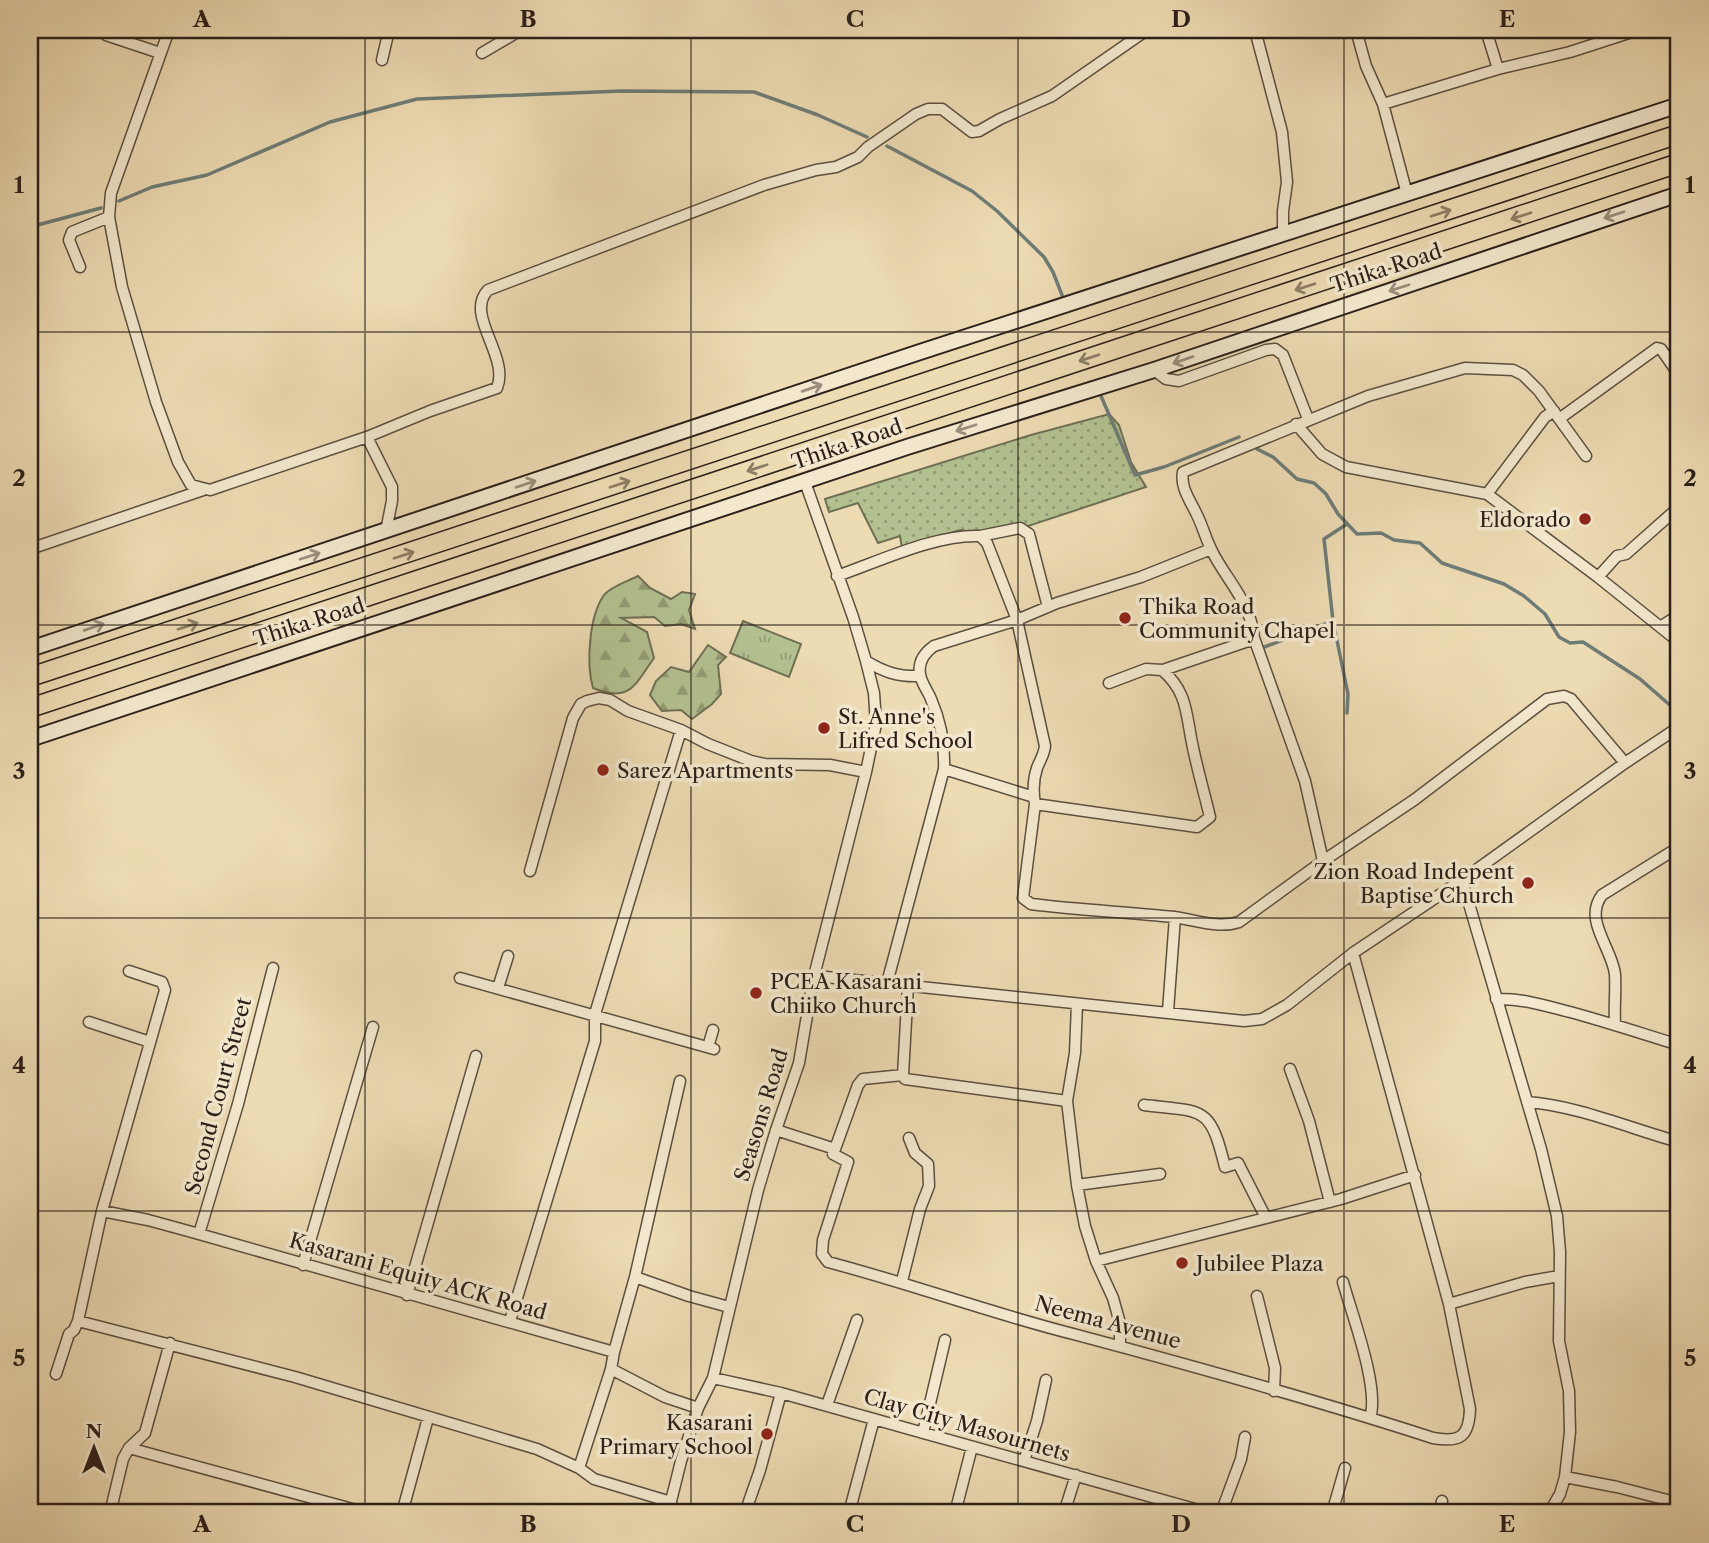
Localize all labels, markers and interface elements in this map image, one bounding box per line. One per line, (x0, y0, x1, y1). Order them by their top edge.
text: A (192, 5, 212, 33)
text: B (519, 5, 537, 33)
text: C (846, 5, 864, 33)
text: D (1171, 5, 1191, 33)
text: E (1499, 5, 1515, 33)
text: 1 (14, 171, 25, 199)
text: 1 (1685, 171, 1696, 199)
one-way arrow (1430, 206, 1452, 218)
one-way arrow (1511, 210, 1533, 223)
one-way arrow (1604, 210, 1626, 222)
street label: Thika Road (1327, 238, 1445, 298)
one-way arrow (1295, 282, 1317, 294)
one-way arrow (1388, 282, 1410, 295)
one-way arrow (1079, 353, 1101, 365)
one-way arrow (1172, 354, 1194, 367)
one-way arrow (800, 381, 822, 393)
street label: Thika Road (788, 413, 906, 475)
one-way arrow (955, 423, 977, 436)
one-way arrow (746, 462, 768, 475)
text: 2 (12, 464, 26, 492)
text: 2 (1683, 464, 1697, 492)
one-way arrow (515, 477, 537, 490)
one-way arrow (609, 477, 631, 489)
place label: Eldorado (1479, 507, 1571, 532)
marker: Eldorado (1577, 511, 1593, 527)
one-way arrow (393, 548, 415, 560)
one-way arrow (299, 549, 321, 561)
street label: Thika Road (250, 592, 368, 652)
place label: Thika Road Community Chapel (1139, 594, 1335, 643)
marker: Thika Road Community Chapel (1117, 610, 1133, 626)
one-way arrow (177, 619, 199, 632)
one-way arrow (83, 620, 105, 632)
place label: St. Anne's Lifred School (838, 704, 973, 753)
marker: St. Anne's Lifred School (816, 720, 832, 736)
text: 3 (13, 757, 26, 785)
text: 3 (1684, 757, 1697, 785)
place label: Sarez Apartments (617, 758, 793, 783)
marker: Sarez Apartments (595, 762, 611, 778)
place label: Zion Road Indepent Baptise Church (1313, 859, 1515, 908)
marker: Zion Road Indepent Baptise Church (1520, 875, 1536, 891)
place label: PCEA Kasarani Chiiko Church (770, 969, 922, 1018)
marker: PCEA Kasarani Chiiko Church (748, 985, 764, 1001)
street label: Second Court Street (180, 994, 257, 1197)
street label: Seasons Road (729, 1046, 793, 1184)
text: 4 (12, 1051, 26, 1079)
text: 4 (1683, 1051, 1697, 1079)
street label: Kasarani Equity ACK Road (286, 1227, 550, 1325)
place label: Jubilee Plaza (1193, 1251, 1325, 1276)
marker: Jubilee Plaza (1174, 1255, 1190, 1271)
street label: Neema Avenue (1032, 1290, 1184, 1354)
text: 5 (13, 1344, 25, 1372)
text: 5 (1684, 1344, 1696, 1372)
street label: Clay City Masournets (861, 1384, 1073, 1466)
place label: Kasarani Primary School (599, 1410, 753, 1459)
north arrow (60, 1414, 130, 1484)
text: N (86, 1420, 102, 1443)
marker: Kasarani Primary School (759, 1426, 775, 1442)
text: A (192, 1510, 212, 1538)
text: B (519, 1510, 537, 1538)
text: C (846, 1510, 864, 1538)
text: D (1171, 1510, 1191, 1538)
text: E (1499, 1510, 1515, 1538)

